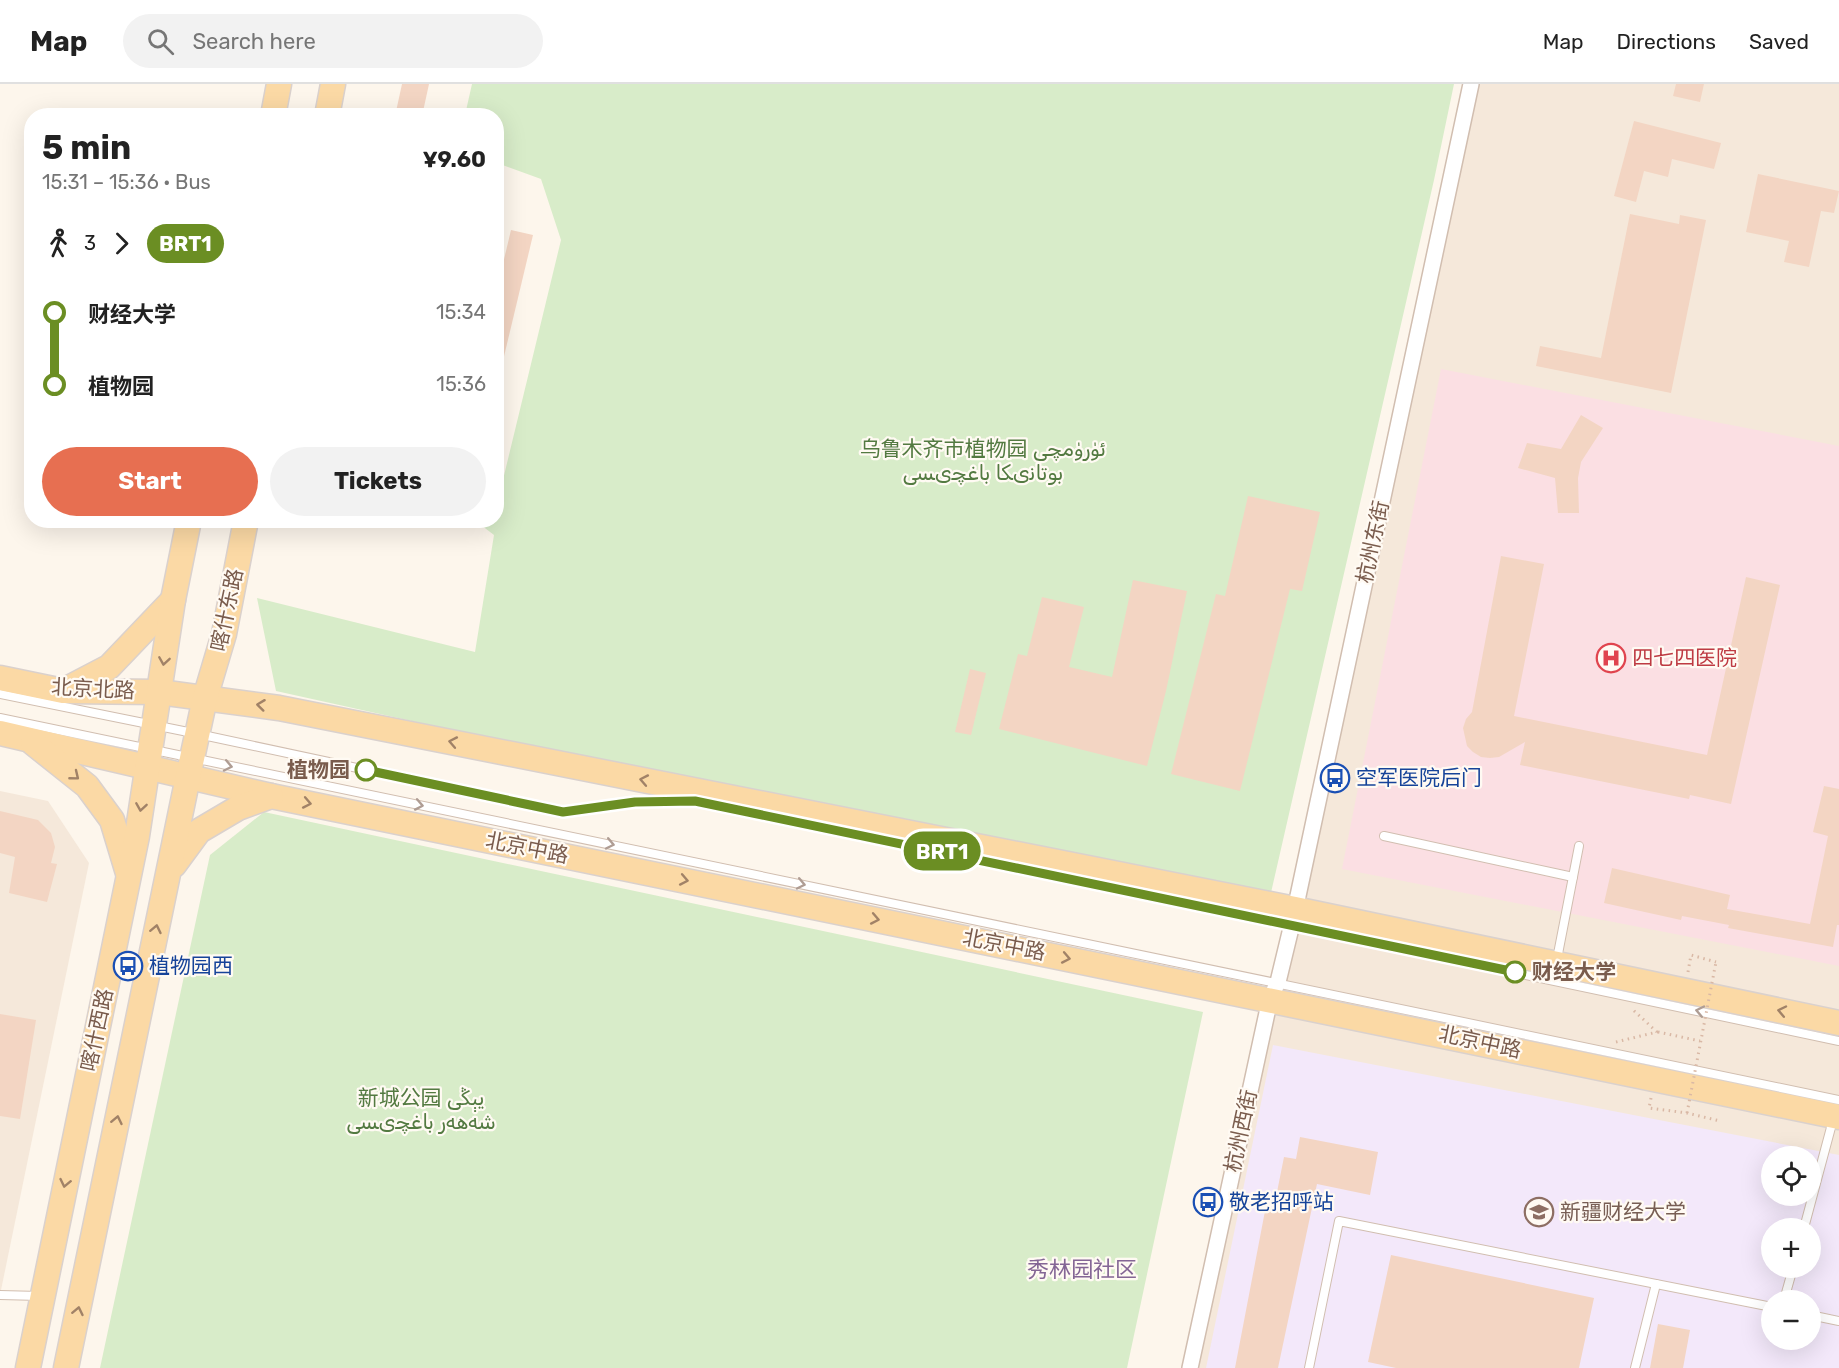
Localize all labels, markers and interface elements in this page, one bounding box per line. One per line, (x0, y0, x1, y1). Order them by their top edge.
search box (123, 14, 543, 68)
text: Map (30, 25, 87, 58)
icon: search (144, 25, 177, 58)
text: Search here (192, 28, 316, 55)
text: Map (1543, 29, 1584, 54)
text: Directions (1617, 29, 1716, 54)
text: Saved (1749, 29, 1809, 54)
text: 5 min (42, 128, 131, 167)
text: ¥9.60 (422, 146, 486, 173)
text: 15:31 – 15:36 · Bus (42, 170, 211, 194)
icon: walk (42, 227, 75, 260)
icon: forward (105, 227, 138, 260)
text: 3 (84, 231, 96, 255)
text: BRT1 (159, 231, 212, 256)
text: 15:34 (436, 300, 486, 324)
text: 财经大学 (88, 301, 176, 328)
text: 15:36 (436, 372, 486, 396)
text: 植物园 (88, 373, 154, 400)
park label: 乌鲁木齐市植物园 ئۈرۈمچى بوتانىكا باغچىسى (860, 436, 1106, 486)
button: Start (42, 447, 258, 516)
button: Tickets (270, 447, 486, 516)
street label: 杭州东街 (1352, 498, 1393, 586)
street label: 喀什东路 (206, 566, 247, 654)
hospital icon: 四七四医院 (1595, 642, 1627, 674)
place label: 四七四医院 (1632, 645, 1737, 670)
one-way arrow (158, 656, 170, 665)
street label: 北京北路 (50, 674, 136, 703)
one-way arrow (257, 700, 266, 712)
one-way arrow (448, 736, 458, 749)
place label: 植物园 (287, 757, 350, 782)
one-way arrow (223, 758, 233, 771)
marker: 植物园 (355, 759, 377, 781)
bus stop icon: 空军医院后门 (1319, 762, 1351, 794)
place label: 空军医院后门 (1356, 765, 1482, 790)
one-way arrow (68, 769, 79, 780)
one-way arrow (639, 774, 649, 787)
one-way arrow (302, 796, 312, 809)
one-way arrow (414, 797, 424, 810)
one-way arrow (136, 802, 148, 812)
street label: 北京中路 (483, 827, 571, 868)
line badge: BRT1 (900, 832, 984, 870)
one-way arrow (605, 837, 615, 850)
text: BRT1 (916, 839, 968, 864)
one-way arrow (678, 873, 688, 886)
one-way arrow (795, 877, 805, 890)
one-way arrow (869, 912, 879, 925)
one-way arrow (149, 924, 162, 934)
street label: 北京中路 (960, 924, 1048, 965)
bus stop icon: 植物园西 (112, 950, 144, 982)
one-way arrow (1060, 950, 1070, 963)
place label: 植物园西 (149, 953, 233, 978)
place label: 财经大学 (1532, 959, 1616, 984)
marker: 财经大学 (1504, 961, 1526, 983)
street label: 喀什西路 (76, 986, 117, 1074)
one-way arrow (1695, 1005, 1705, 1018)
one-way arrow (1777, 1005, 1787, 1018)
street label: 北京中路 (1436, 1021, 1524, 1062)
park label: 新城公园 يېڭى شەھەر باغچىسى (346, 1085, 496, 1135)
street label: 杭州西街 (1220, 1087, 1261, 1175)
one-way arrow (110, 1115, 123, 1125)
map controls (1761, 1146, 1821, 1350)
button: locate (1761, 1146, 1821, 1206)
one-way arrow (60, 1178, 73, 1188)
bus stop icon: 敬老招呼站 (1192, 1186, 1224, 1218)
place label: 敬老招呼站 (1229, 1189, 1334, 1214)
school or university icon: 新疆财经大学 (1523, 1196, 1555, 1228)
place label: 新疆财经大学 (1560, 1199, 1686, 1224)
button: + (1761, 1218, 1821, 1278)
district label: 秀林园社区 (1027, 1256, 1137, 1283)
button: − (1761, 1290, 1821, 1350)
one-way arrow (71, 1306, 84, 1316)

